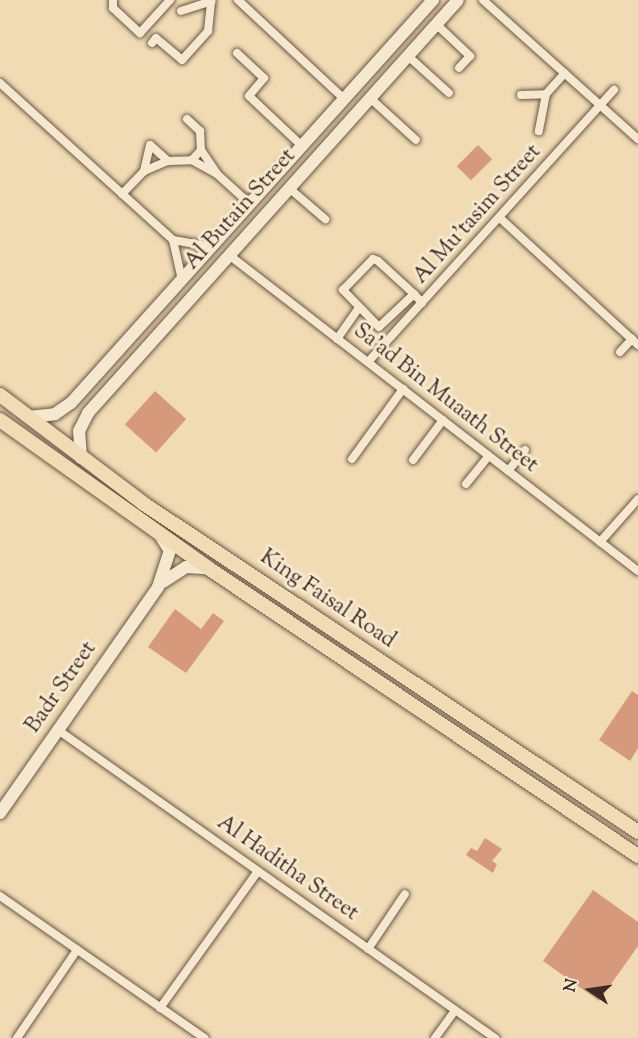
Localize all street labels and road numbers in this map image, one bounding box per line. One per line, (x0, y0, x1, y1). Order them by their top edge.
street label: Al Mu'tasim Street (408, 140, 548, 290)
street label: Al Butain Street (180, 144, 302, 276)
street label: Sa'ad Bin Muaath Street (347, 319, 543, 479)
street label: King Faisal Road (254, 545, 400, 655)
street label: Badr Street (21, 637, 103, 739)
street label: Al Haditha Street (211, 810, 363, 928)

